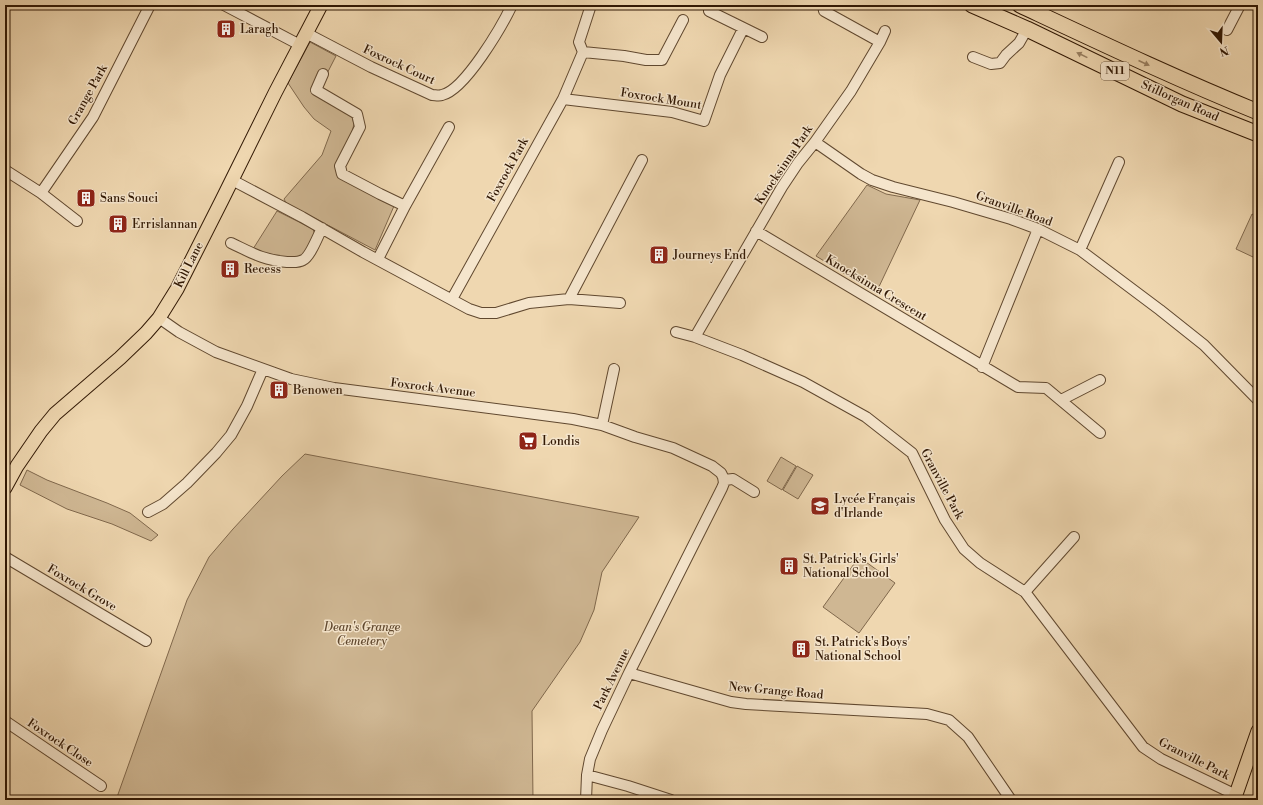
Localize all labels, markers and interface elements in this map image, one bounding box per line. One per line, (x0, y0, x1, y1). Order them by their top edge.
building icon: Laragh (215, 18, 237, 40)
place label: Laragh (240, 22, 279, 37)
north arrow (1201, 22, 1241, 62)
street label: Foxrock Court (361, 42, 438, 89)
text: N (1217, 42, 1230, 59)
one-way arrow (1076, 52, 1088, 58)
one-way arrow (1139, 60, 1150, 66)
street label: Grange Park (65, 62, 111, 128)
road number: N11 (1101, 62, 1129, 80)
street label: Stillorgan Road (1139, 77, 1221, 125)
street label: Foxrock Mount (619, 85, 703, 113)
street label: Knocksinna Park (752, 122, 816, 208)
street label: Foxrock Park (484, 135, 532, 205)
building icon: Sans Souci (75, 187, 97, 209)
street label: Granville Road (974, 188, 1055, 230)
place label: Sans Souci (100, 191, 158, 206)
building icon: Errislannan (107, 213, 129, 235)
place label: Errislannan (132, 217, 198, 232)
street label: Kill Lane (171, 240, 207, 290)
building icon: Journeys End (648, 244, 670, 266)
place label: Journeys End (672, 248, 746, 263)
street label: Knocksinna Crescent (823, 252, 930, 325)
building icon: Recess (219, 258, 241, 280)
place label: Recess (244, 262, 281, 277)
street label: Foxrock Avenue (390, 375, 476, 401)
building icon: Benowen (268, 379, 290, 401)
place label: Benowen (292, 383, 343, 398)
supermarket icon: Londis (517, 430, 539, 452)
place label: Londis (542, 434, 580, 449)
street label: Granville Park (917, 446, 967, 522)
place label: Lycée Français d'Irlande (834, 492, 915, 521)
school or university icon: Lycée Français d'Irlande (809, 495, 831, 517)
place label: St. Patrick's Girls' National School (803, 552, 899, 581)
building icon: St. Patrick's Girls' National School (778, 555, 800, 577)
street label: Foxrock Grove (45, 561, 119, 615)
park label: Dean's Grange Cemetery (323, 620, 401, 649)
place label: St. Patrick's Boys' National School (815, 635, 910, 664)
building icon: St. Patrick's Boys' National School (790, 638, 812, 660)
street label: Park Avenue (591, 646, 633, 712)
street label: New Grange Road (728, 679, 824, 703)
street label: Foxrock Close (24, 716, 96, 770)
street label: Granville Park (1156, 735, 1233, 784)

